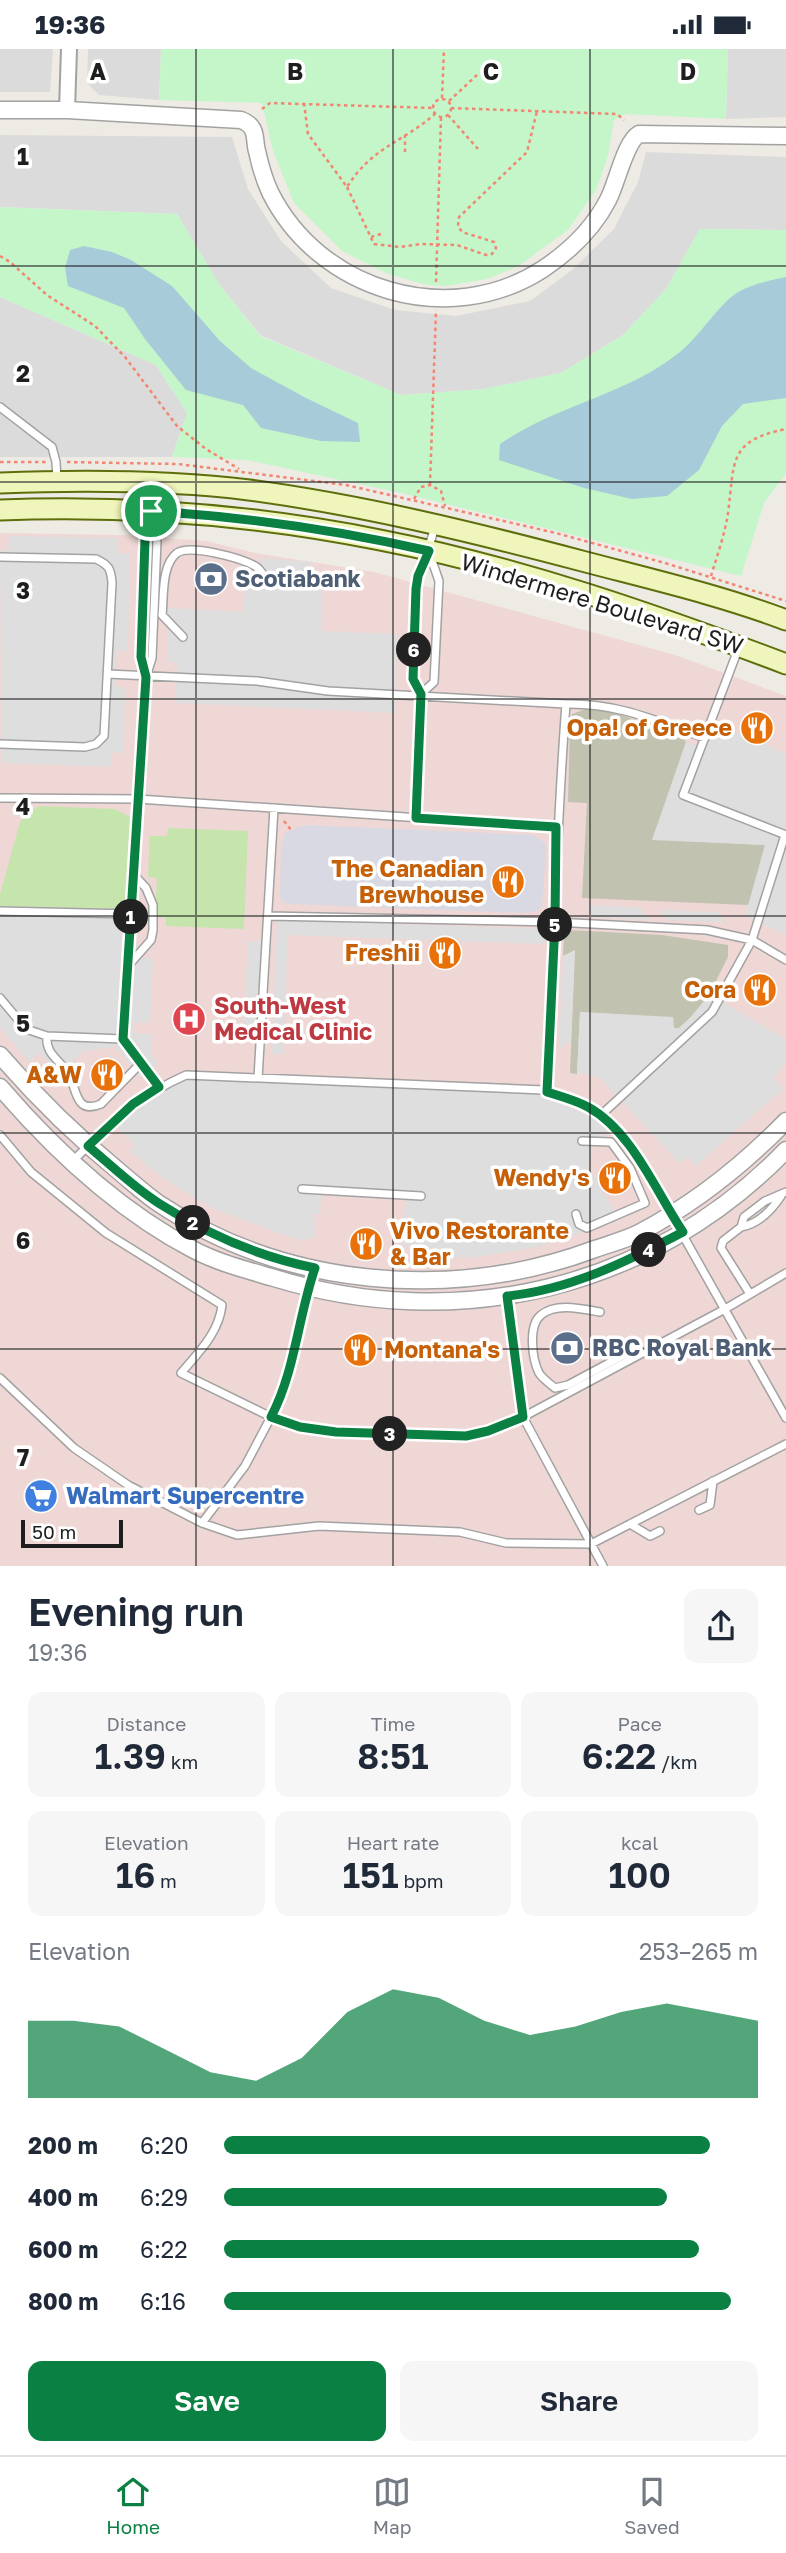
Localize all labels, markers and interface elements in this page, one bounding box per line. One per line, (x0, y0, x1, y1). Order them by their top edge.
text: 19:36 (35, 9, 106, 40)
text: A (90, 57, 107, 85)
text: B (287, 57, 303, 85)
text: C (483, 57, 499, 85)
text: D (680, 57, 696, 85)
text: 1 (17, 142, 29, 170)
text: 2 (16, 359, 30, 387)
pin (121, 481, 181, 541)
icon: arrive (132, 492, 170, 530)
street label: Windermere Boulevard SW (458, 547, 747, 659)
bank icon: Scotiabank (192, 560, 230, 598)
place label: Scotiabank (235, 564, 362, 592)
text: 3 (16, 576, 30, 604)
pin: 6 (396, 633, 432, 667)
text: 6 (407, 638, 420, 661)
restaurant icon: Opa! of Greece (738, 709, 776, 747)
place label: Opa! of Greece (566, 713, 732, 741)
text: 4 (16, 792, 30, 820)
place label: The Canadian Brewhouse (331, 854, 484, 908)
restaurant icon: The Canadian Brewhouse (489, 863, 527, 901)
pin: 1 (114, 899, 148, 935)
text: 1 (126, 905, 135, 928)
pin: 5 (538, 907, 572, 943)
text: 5 (549, 913, 560, 936)
restaurant icon: Freshii (426, 934, 464, 972)
place label: Freshii (345, 938, 420, 966)
restaurant icon: Cora (741, 971, 779, 1009)
place label: Cora (684, 975, 736, 1003)
place label: South-West Medical Clinic (214, 991, 372, 1045)
hospital icon: South-West Medical Clinic (170, 1000, 208, 1038)
text: 5 (16, 1009, 30, 1037)
restaurant icon: A&W (88, 1056, 126, 1094)
place label: A&W (26, 1060, 82, 1088)
restaurant icon: Wendy's (596, 1159, 634, 1197)
place label: Wendy's (494, 1163, 590, 1191)
pin: 2 (176, 1205, 210, 1241)
text: 2 (187, 1211, 198, 1234)
place label: Vivo Restorante & Bar (390, 1216, 569, 1270)
restaurant icon: Vivo Restorante & Bar (347, 1225, 385, 1263)
text: 6 (16, 1226, 30, 1254)
pin: 4 (632, 1233, 666, 1267)
text: 4 (643, 1238, 654, 1261)
bank icon: RBC Royal Bank (548, 1329, 586, 1367)
restaurant icon: Montana's (341, 1331, 379, 1369)
place label: RBC Royal Bank (592, 1333, 772, 1361)
place label: Montana's (384, 1335, 500, 1363)
pin: 3 (372, 1417, 408, 1451)
text: 3 (384, 1422, 395, 1445)
text: 7 (17, 1443, 29, 1471)
supermarket icon: Walmart Supercentre (22, 1477, 60, 1515)
place label: Walmart Supercentre (66, 1481, 304, 1509)
scale bar (21, 1517, 122, 1549)
text: 50 m (32, 1520, 76, 1543)
text: Evening run (28, 1589, 244, 1634)
button: share (684, 1589, 758, 1663)
text: 19:36 (28, 1638, 87, 1666)
text: Distance (106, 1712, 186, 1735)
text: Time (371, 1712, 415, 1735)
text: Pace (617, 1712, 662, 1735)
text: 1.39 (94, 1735, 166, 1777)
text: 8:51 (357, 1735, 429, 1777)
text: 6:22 (582, 1735, 656, 1777)
text: km (166, 1750, 198, 1773)
text: /km (656, 1750, 698, 1773)
text: Elevation (104, 1831, 189, 1854)
text: Heart rate (347, 1831, 439, 1854)
text: kcal (621, 1831, 658, 1854)
text: 16 (116, 1854, 155, 1896)
text: 151 (342, 1854, 399, 1896)
text: 100 (608, 1854, 671, 1896)
text: m (155, 1869, 177, 1892)
text: bpm (399, 1869, 444, 1892)
text: Elevation (28, 1937, 130, 1965)
text: 253–265 m (639, 1937, 758, 1965)
text: 200 m (28, 2131, 98, 2159)
text: 6:20 (140, 2131, 188, 2159)
text: 400 m (28, 2183, 98, 2211)
text: 6:29 (140, 2183, 188, 2211)
text: 600 m (28, 2235, 98, 2263)
text: 6:22 (140, 2235, 188, 2263)
text: 800 m (28, 2287, 99, 2315)
text: 6:16 (140, 2287, 186, 2315)
button: Save (28, 2361, 386, 2441)
button: Share (400, 2361, 758, 2441)
tab: Home (106, 2473, 160, 2538)
tab: Map (373, 2473, 411, 2538)
tab: Saved (624, 2473, 680, 2538)

